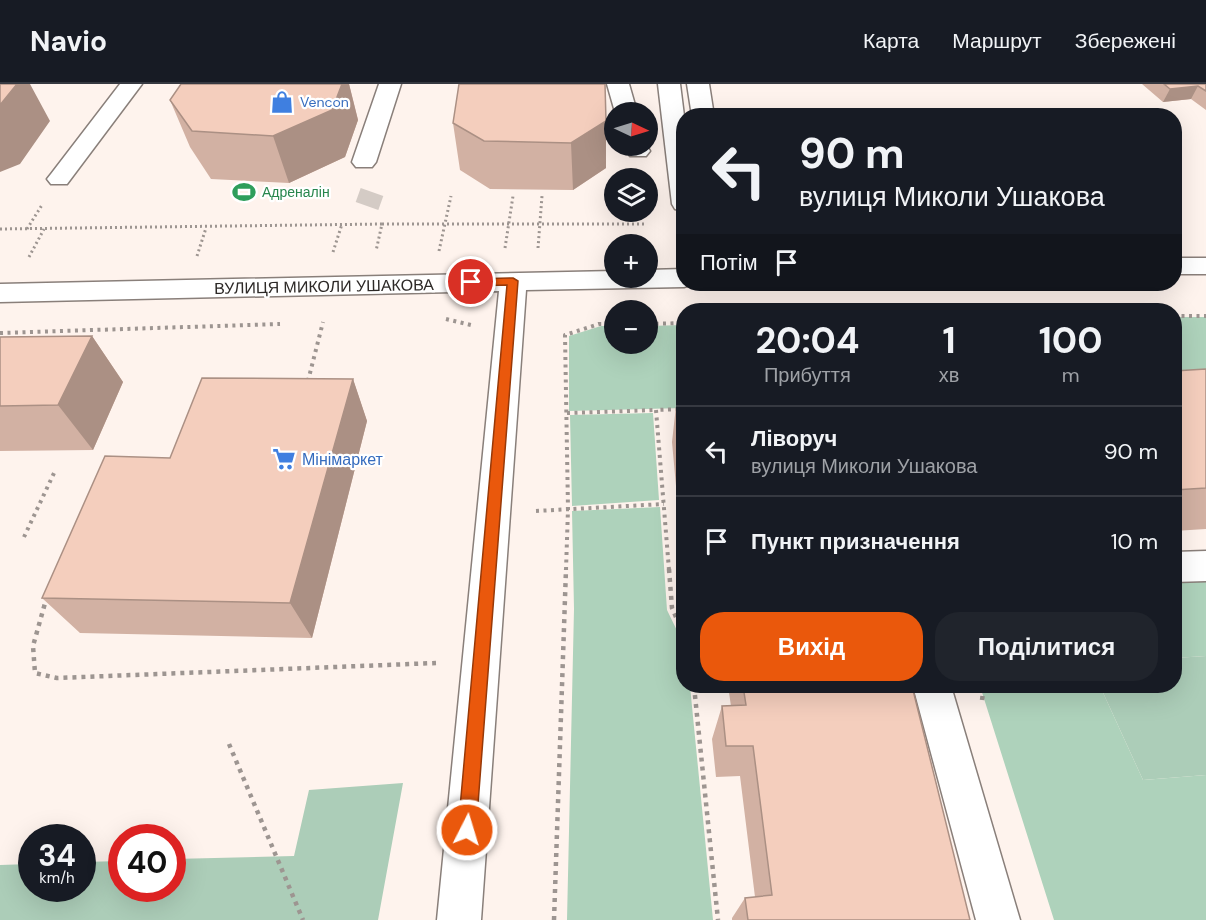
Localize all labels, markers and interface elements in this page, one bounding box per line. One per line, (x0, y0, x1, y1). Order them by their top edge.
text: Navio (30, 23, 107, 60)
text: Карта (863, 27, 919, 55)
text: Маршрут (952, 27, 1042, 55)
text: Збережені (1075, 27, 1176, 55)
shop icon: Vencon (269, 89, 295, 115)
place label: Vencon (300, 93, 349, 111)
north arrow (604, 102, 658, 156)
map controls (604, 102, 658, 354)
text: 90 m (799, 126, 905, 181)
icon: left (700, 132, 778, 210)
button: layers (604, 168, 658, 222)
sports icon: Адреналін (231, 179, 257, 205)
text: вулиця Миколи Ушакова (799, 179, 1105, 214)
place label: Адреналін (262, 183, 330, 201)
button: + (604, 234, 658, 288)
icon: arrive (770, 246, 803, 279)
text: Потім (700, 248, 758, 277)
pin (445, 256, 496, 307)
icon: arrive (454, 265, 487, 298)
street label: ВУЛИЦЯ МИКОЛИ УШАКОВА (214, 274, 434, 299)
button: − (604, 300, 658, 354)
text: 20:04 (755, 317, 859, 364)
text: 1 (942, 317, 956, 364)
text: 100 (1039, 317, 1103, 364)
text: Прибуття (764, 362, 851, 388)
text: хв (939, 362, 959, 388)
text: m (1062, 362, 1080, 388)
text: Ліворуч (751, 424, 837, 453)
icon: left (700, 435, 733, 468)
text: 90 m (1104, 437, 1158, 466)
supermarket icon: Мінімаркет (271, 446, 297, 472)
place label: Мінімаркет (302, 449, 384, 470)
text: вулиця Миколи Ушакова (751, 453, 977, 479)
icon: arrive (700, 525, 733, 558)
text: Пункт призначення (751, 527, 960, 556)
text: 10 m (1111, 527, 1158, 556)
button: Вихід (700, 612, 923, 681)
button: Поділитися (935, 612, 1158, 681)
position arrow (435, 798, 499, 862)
speed limit sign: 40 (108, 824, 186, 902)
text: 34 (38, 836, 76, 875)
text: km/h (39, 868, 75, 888)

